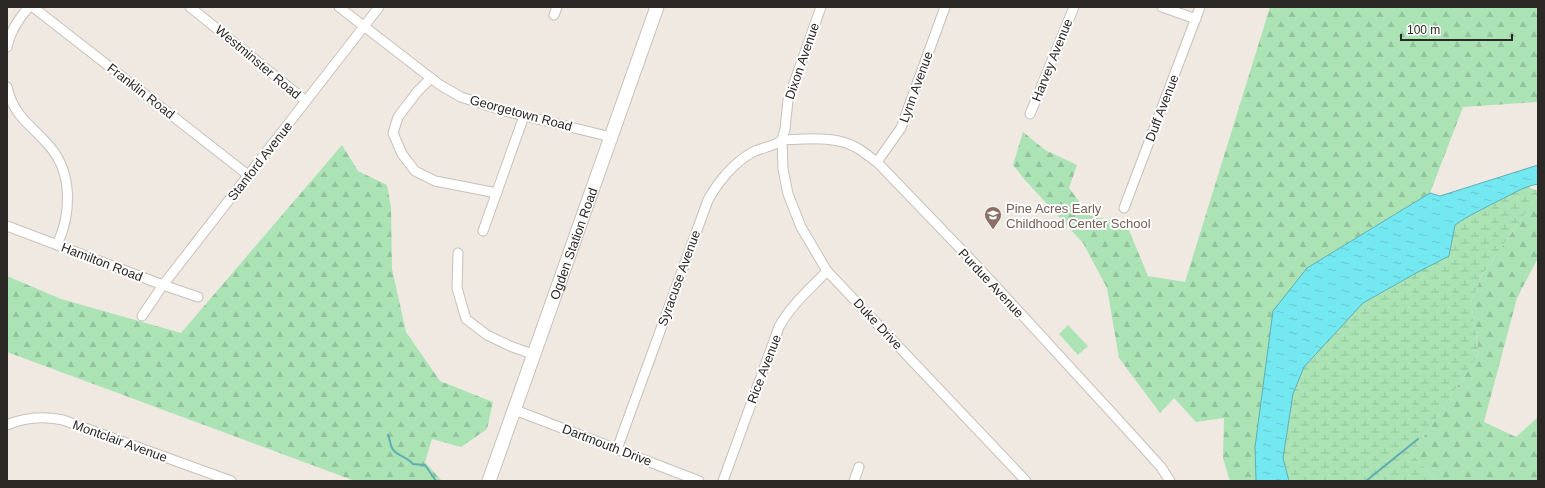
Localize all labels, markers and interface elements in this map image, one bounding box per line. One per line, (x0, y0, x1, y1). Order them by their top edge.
street label: Harvey Avenue (1029, 16, 1075, 104)
scale bar (1401, 16, 1512, 42)
street label: Dixon Avenue (782, 21, 822, 101)
street label: Westminster Road (212, 22, 304, 102)
text: 100 m (1407, 23, 1440, 37)
street label: Lynn Avenue (896, 49, 936, 125)
street label: Franklin Road (104, 60, 178, 122)
street label: Duff Avenue (1142, 72, 1182, 144)
street label: Georgetown Road (468, 92, 574, 134)
street label: Stanford Avenue (225, 119, 295, 203)
street label: Ogden Station Road (546, 185, 600, 302)
place label: Pine Acres Early Childhood Center School (1006, 201, 1151, 231)
school or university icon: Pine Acres Early Childhood Center School (983, 205, 1003, 230)
street label: Syracuse Avenue (655, 228, 703, 328)
street label: Hamilton Road (59, 240, 145, 284)
street label: Purdue Avenue (955, 245, 1027, 321)
street label: Duke Drive (851, 295, 905, 353)
street label: Rice Avenue (744, 332, 784, 406)
street label: Montclair Avenue (71, 417, 169, 465)
street label: Dartmouth Drive (560, 421, 654, 469)

